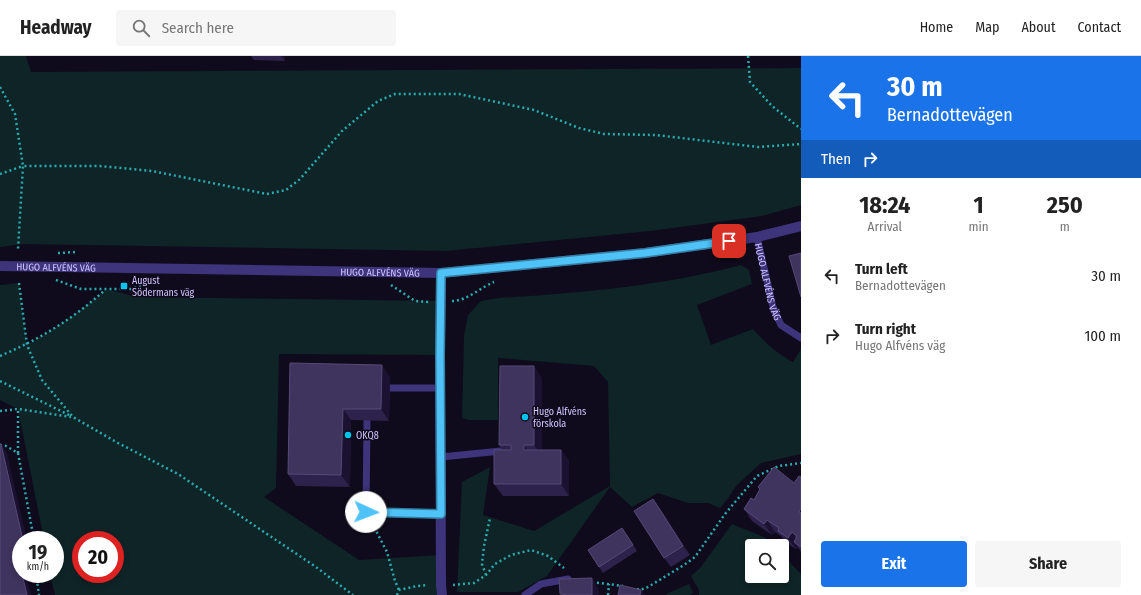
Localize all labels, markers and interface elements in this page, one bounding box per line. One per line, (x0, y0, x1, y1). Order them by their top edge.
search box (116, 10, 396, 46)
text: Headway (20, 16, 92, 39)
icon: search (130, 17, 152, 39)
text: Search here (162, 19, 234, 37)
text: Home (920, 19, 953, 36)
text: Map (975, 19, 999, 36)
text: About (1021, 19, 1056, 36)
text: Contact (1078, 19, 1121, 36)
text: 30 m (887, 70, 943, 103)
icon: left (821, 72, 873, 124)
text: Bernadottevägen (887, 104, 1013, 126)
icon: right (859, 148, 881, 170)
text: Then (821, 150, 851, 168)
text: 18:24 (859, 191, 910, 219)
text: 1 (974, 191, 984, 219)
text: 250 (1047, 191, 1083, 219)
text: Arrival (868, 219, 902, 234)
text: min (969, 219, 989, 234)
text: m (1060, 219, 1070, 234)
pin (712, 224, 746, 258)
icon: arrive (718, 230, 740, 252)
street label: HUGO ALFVÉNS VÄG (752, 242, 783, 323)
street label: HUGO ALFVÉNS VÄG (16, 260, 96, 275)
text: Turn left (855, 260, 908, 278)
street label: HUGO ALFVÉNS VÄG (340, 265, 420, 280)
icon: left (821, 265, 843, 287)
text: 30 m (1091, 267, 1121, 285)
place label: August Södermans väg (132, 275, 195, 299)
text: Bernadottevägen (855, 278, 946, 293)
marker: August Södermans väg (119, 281, 129, 291)
text: Turn right (855, 320, 916, 338)
icon: right (821, 325, 843, 347)
text: 100 m (1084, 327, 1121, 345)
text: Hugo Alfvéns väg (855, 338, 945, 353)
place label: Hugo Alfvéns förskola (533, 406, 586, 430)
marker: Hugo Alfvéns förskola (520, 412, 530, 422)
marker: OKQ8 (343, 430, 353, 440)
place label: OKQ8 (356, 430, 379, 442)
position arrow (345, 491, 387, 533)
speed limit sign: 20 (72, 531, 124, 583)
map controls (745, 539, 789, 583)
button: search (745, 539, 789, 583)
text: 19 (29, 540, 47, 564)
button: Exit (821, 541, 967, 587)
button: Share (975, 541, 1121, 587)
text: km/h (27, 561, 49, 573)

